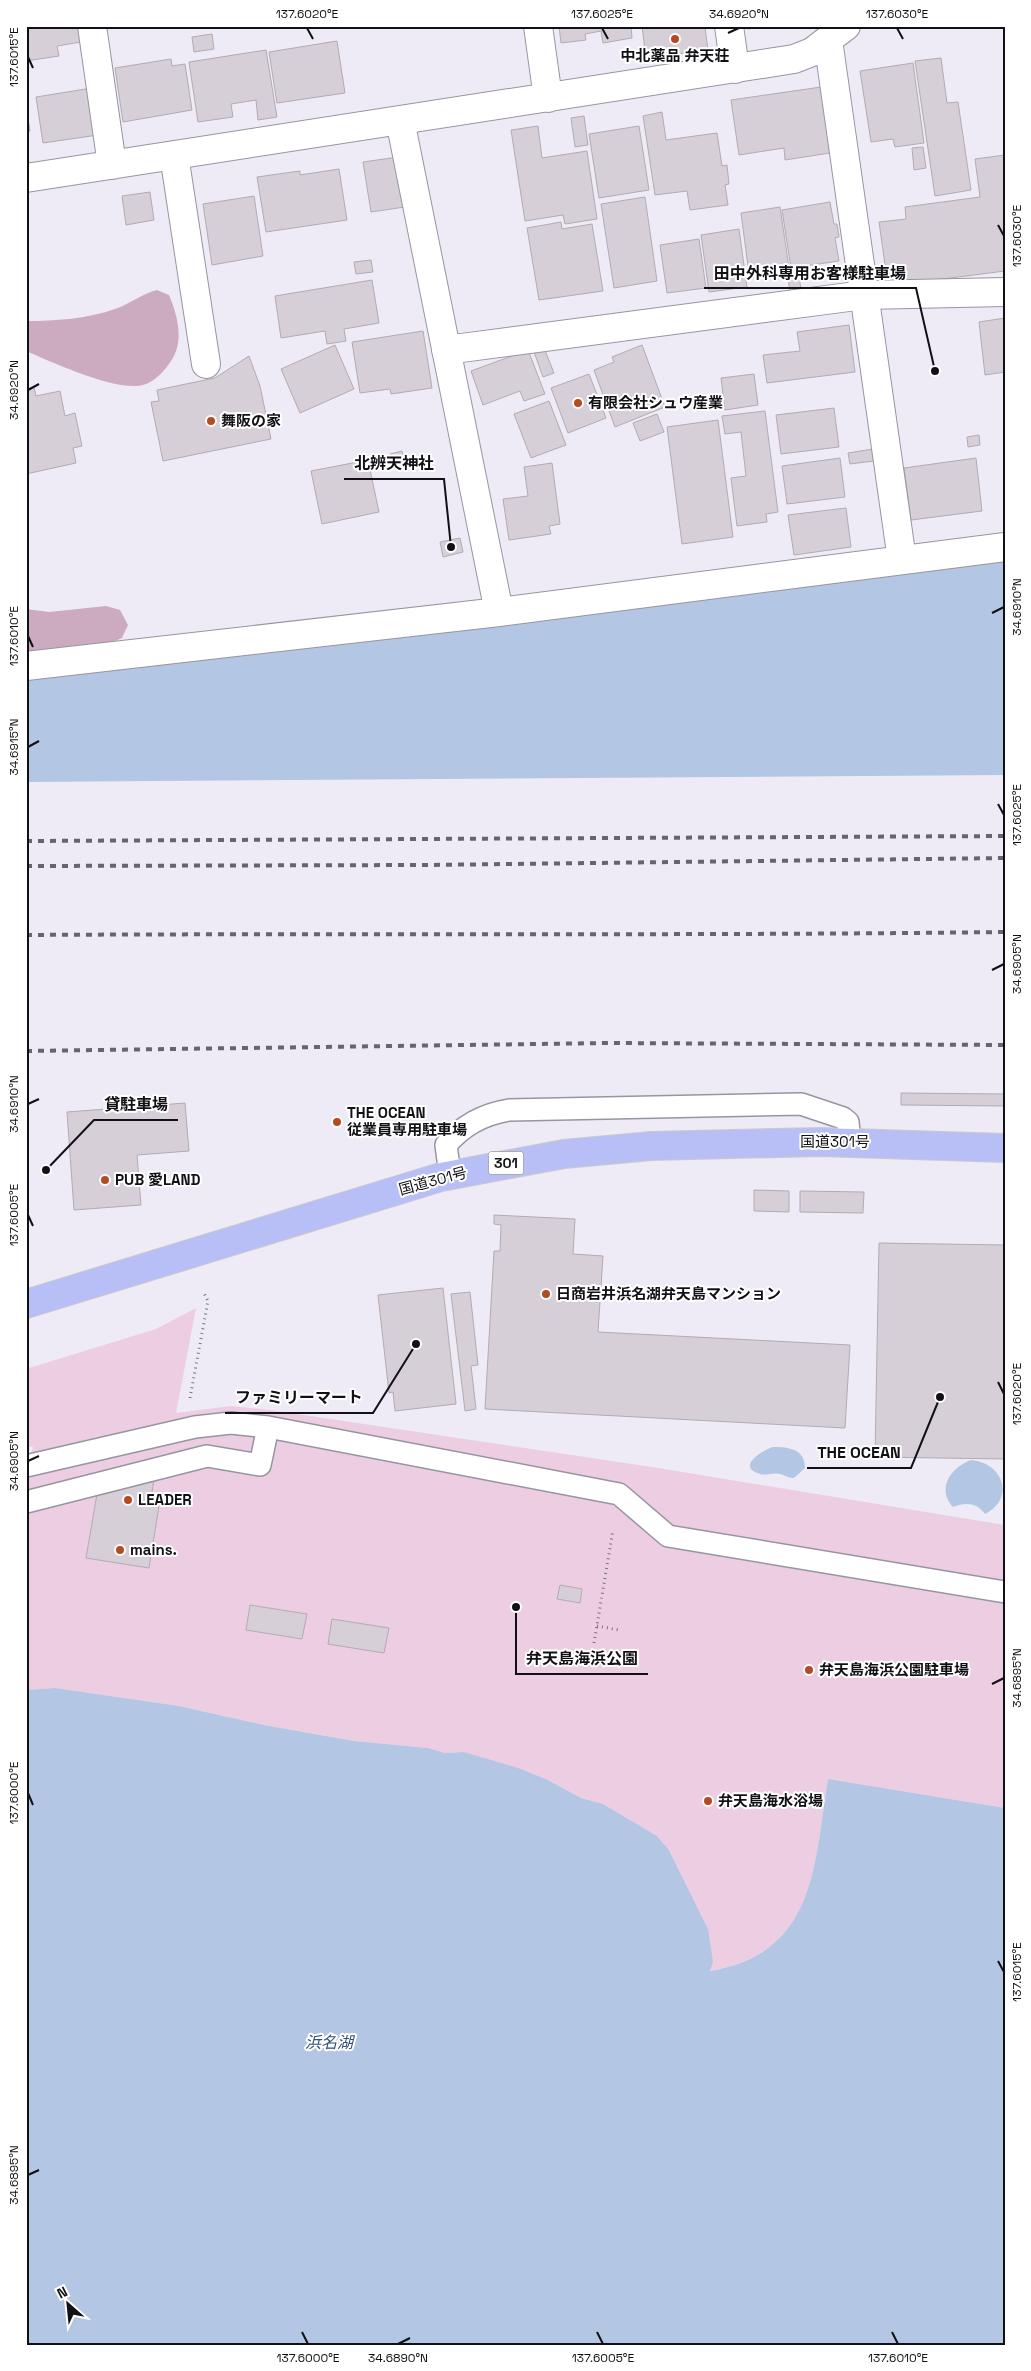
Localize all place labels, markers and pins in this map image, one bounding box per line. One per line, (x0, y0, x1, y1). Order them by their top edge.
marker: 中北薬品 弁天荘 (669, 33, 681, 45)
place label: 中北薬品 弁天荘 (621, 46, 729, 65)
callout: 田中外科専用お客様駐車場 (704, 257, 916, 288)
place label: 有限会社シュウ産業 (588, 393, 723, 412)
marker: 有限会社シュウ産業 (572, 397, 584, 409)
place label: 舞阪の家 (221, 411, 281, 430)
marker: 舞阪の家 (205, 415, 217, 427)
callout: 北辨天神社 (344, 448, 444, 479)
callout: 貸駐車場 (94, 1089, 178, 1120)
place label: THE OCEAN 従業員専用駐車場 (347, 1103, 467, 1139)
marker: THE OCEAN 従業員専用駐車場 (331, 1116, 343, 1128)
place label: PUB 愛LAND (115, 1170, 201, 1189)
marker: PUB 愛LAND (99, 1174, 111, 1186)
place label: 日商岩井浜名湖弁天島マンション (556, 1284, 781, 1303)
marker: 日商岩井浜名湖弁天島マンション (540, 1288, 552, 1300)
callout: ファミリーマート (225, 1382, 373, 1413)
callout: THE OCEAN (807, 1437, 911, 1468)
place label: LEADER (138, 1490, 192, 1509)
marker: LEADER (122, 1494, 134, 1506)
place label: mains. (130, 1540, 177, 1559)
marker: mains. (114, 1544, 126, 1556)
callout: 弁天島海浜公園 (516, 1643, 648, 1674)
place label: 弁天島海浜公園駐車場 (819, 1660, 969, 1679)
marker: 弁天島海浜公園駐車場 (803, 1664, 815, 1676)
place label: 弁天島海水浴場 (718, 1791, 823, 1810)
marker: 弁天島海水浴場 (702, 1795, 714, 1807)

